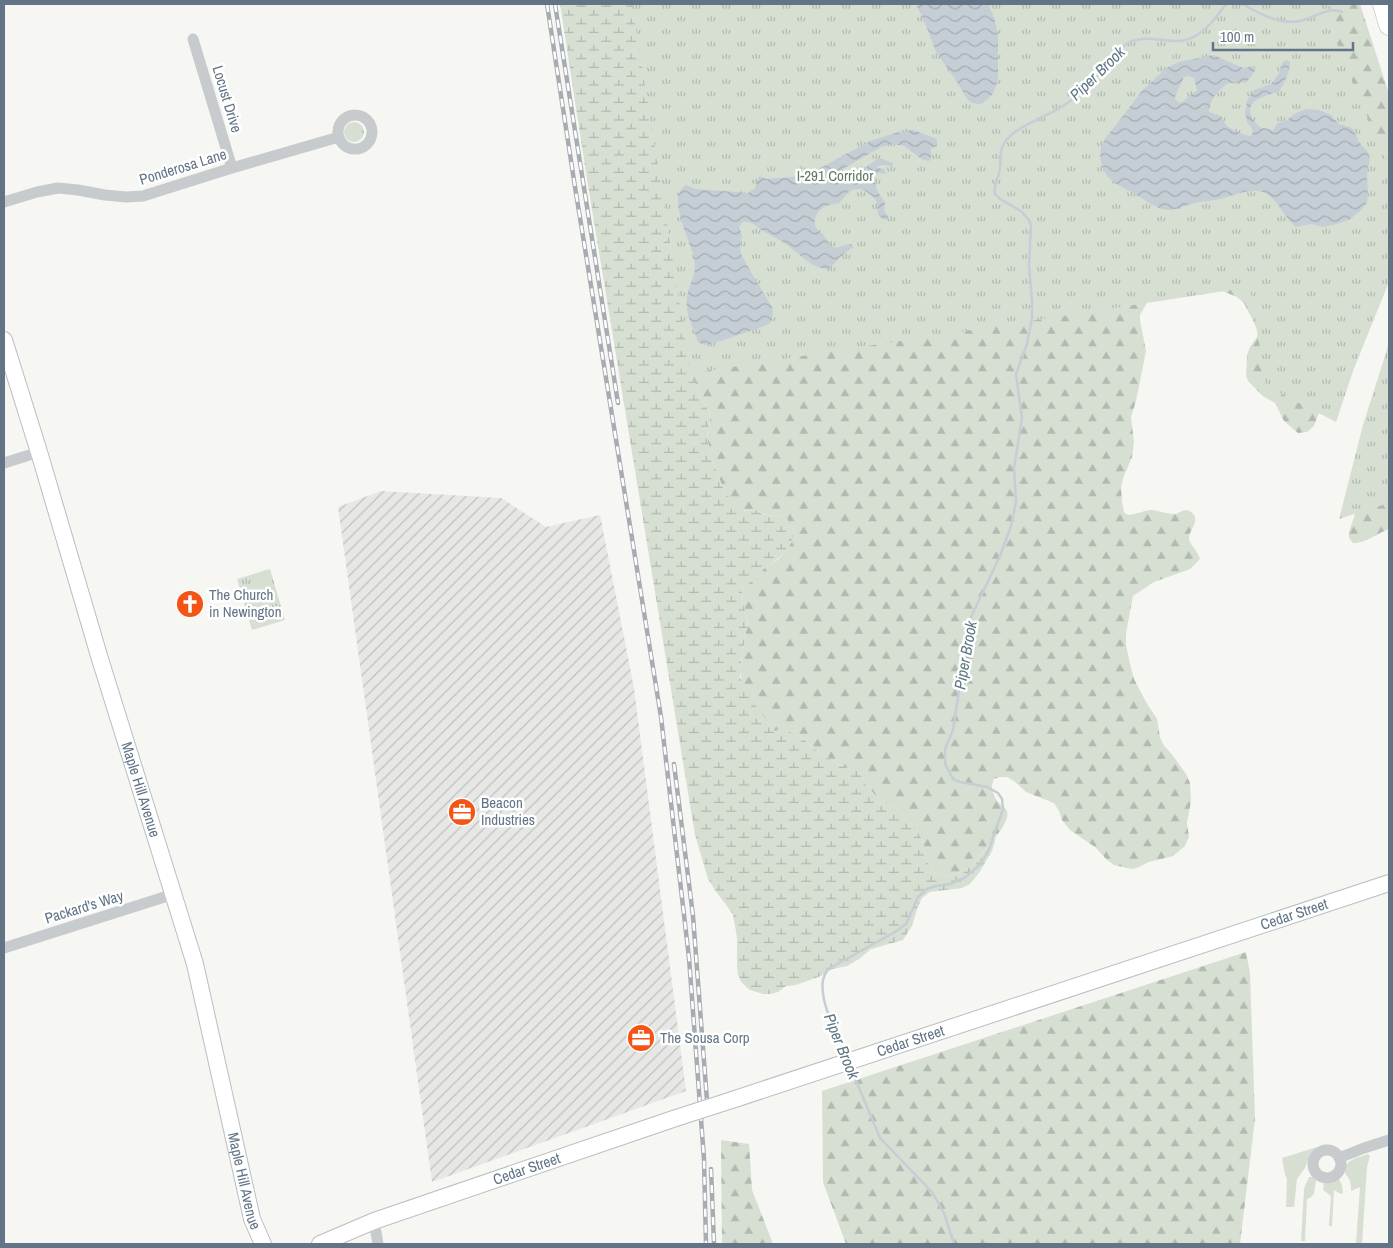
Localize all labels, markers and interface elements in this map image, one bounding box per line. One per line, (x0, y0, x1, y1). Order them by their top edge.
scale bar (1213, 20, 1353, 52)
text: 100 m (1220, 26, 1254, 47)
water label: Piper Brook (1064, 41, 1130, 105)
street label: Locust Drive (207, 63, 248, 135)
street label: Ponderosa Lane (137, 143, 229, 190)
park label: I-291 Corridor (797, 165, 873, 186)
place label: The Church in Newington (209, 584, 281, 622)
church icon: The Church in Newington (175, 589, 205, 619)
water label: Piper Brook (948, 619, 982, 691)
street label: Maple Hill Avenue (116, 739, 166, 840)
place label: Beacon Industries (481, 792, 535, 830)
office icon: Beacon Industries (447, 797, 477, 827)
street label: Packard's Way (42, 884, 127, 928)
street label: Cedar Street (1258, 893, 1331, 935)
water label: Piper Brook (819, 1010, 865, 1083)
street label: Cedar Street (874, 1019, 947, 1061)
office icon: The Sousa Corp (626, 1023, 656, 1053)
place label: The Sousa Corp (660, 1027, 750, 1048)
street label: Maple Hill Avenue (223, 1130, 266, 1233)
street label: Cedar Street (490, 1147, 563, 1190)

